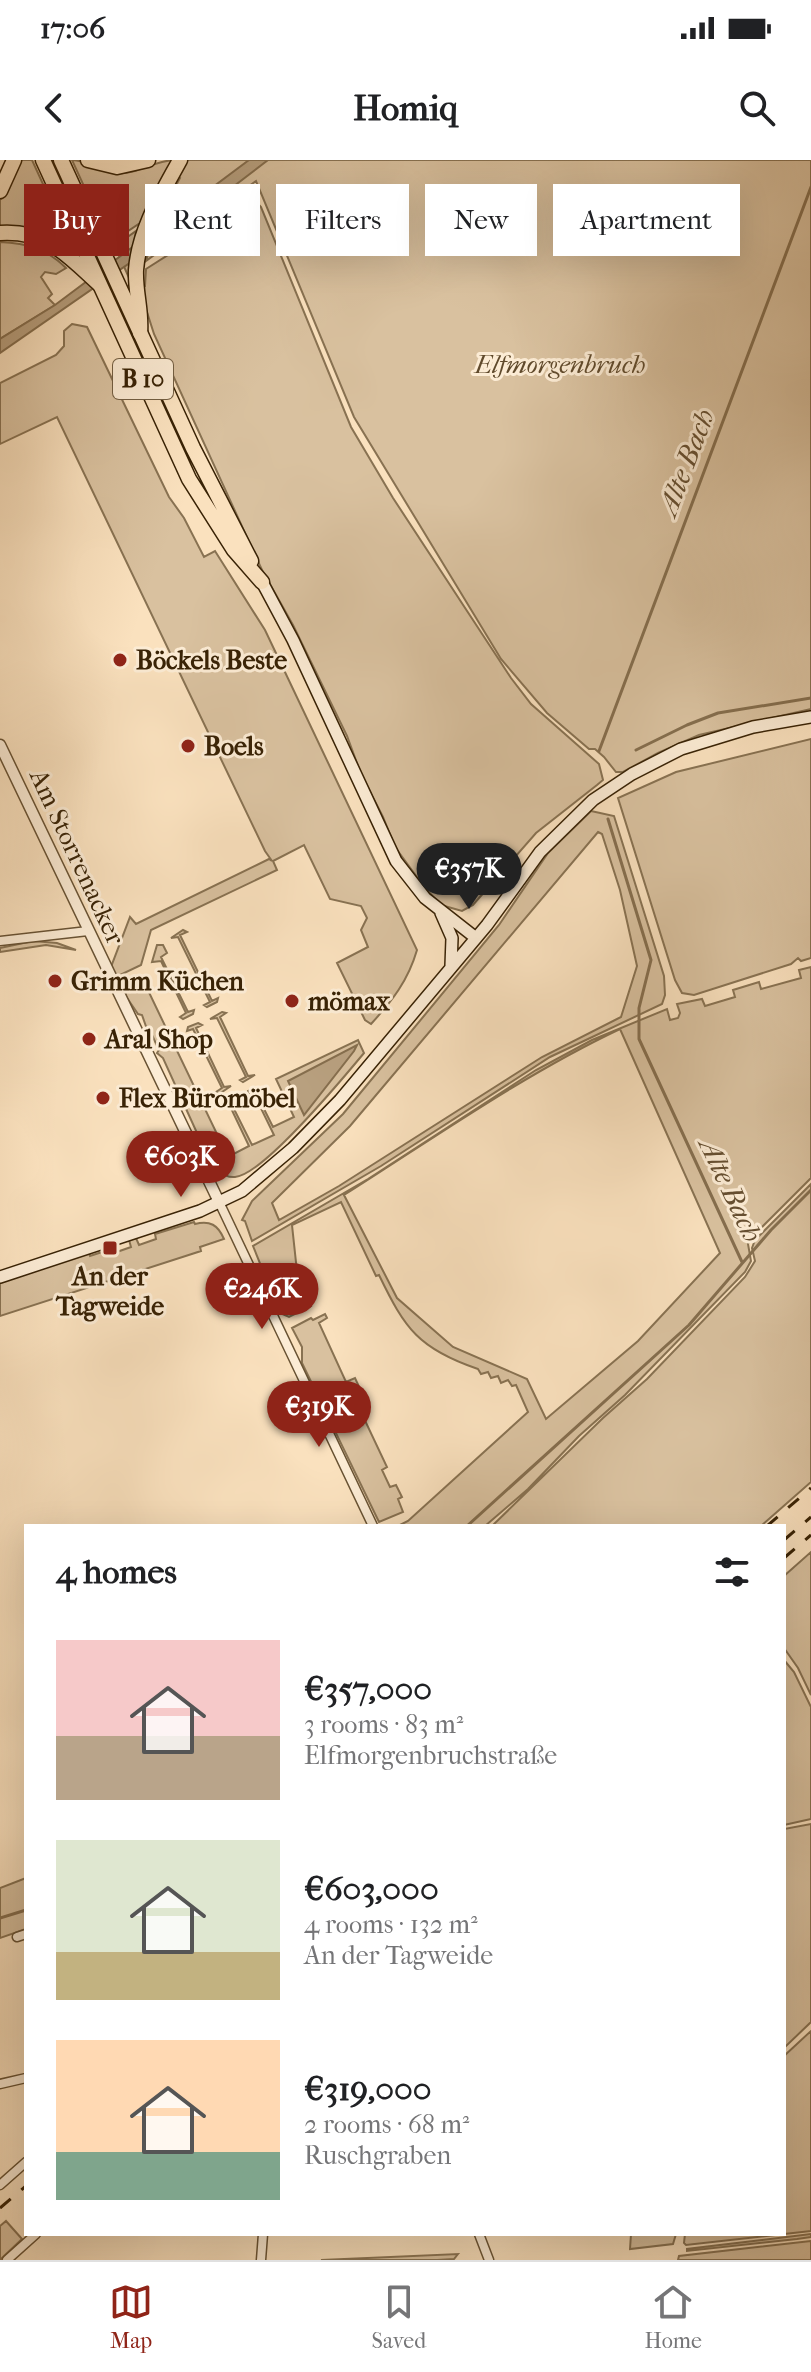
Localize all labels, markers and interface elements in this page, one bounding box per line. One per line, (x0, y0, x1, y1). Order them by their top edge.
text: 17:06 (40, 11, 105, 46)
icon: back (32, 86, 76, 130)
icon: search (735, 86, 779, 130)
text: Homiq (353, 87, 458, 129)
chip: Buy (24, 184, 129, 256)
chip: Rent (145, 184, 260, 256)
chip: Filters (276, 184, 409, 256)
chip: New (425, 184, 537, 256)
chip: Apartment (553, 184, 740, 256)
park label: Elfmorgenbruch (473, 349, 645, 380)
road number: B 10 (113, 359, 173, 399)
water label: Alte Bach (650, 405, 721, 522)
place label: Böckels Beste (136, 645, 287, 676)
marker: Böckels Beste (111, 651, 129, 669)
place label: Boels (204, 731, 264, 762)
marker: Boels (179, 737, 197, 755)
street label: Am Storrenacker (22, 763, 131, 950)
pin: €357K (413, 843, 525, 911)
text: €357K (435, 853, 503, 884)
place label: Grimm Küchen (71, 966, 245, 997)
marker: Grimm Küchen (46, 972, 64, 990)
place label: mömax (307, 986, 390, 1017)
marker: mömax (283, 992, 301, 1010)
place label: Aral Shop (103, 1024, 213, 1055)
marker: Aral Shop (80, 1030, 98, 1048)
place label: Flex Büromöbel (118, 1083, 297, 1114)
marker: Flex Büromöbel (94, 1089, 112, 1107)
water label: Alte Bach (691, 1130, 769, 1247)
pin: €603K (125, 1131, 237, 1199)
text: €603K (144, 1141, 218, 1172)
marker: An der Tagweide (101, 1239, 119, 1257)
place label: An der Tagweide (55, 1261, 164, 1322)
pin: €246K (206, 1263, 318, 1331)
text: €246K (223, 1273, 301, 1304)
pin: €319K (263, 1381, 375, 1449)
text: €319K (285, 1391, 353, 1422)
icon: filters (710, 1550, 754, 1594)
text: 4 homes (56, 1552, 177, 1592)
text: €357,000 (304, 1669, 432, 1709)
icon: home (120, 1672, 216, 1768)
text: 3 rooms · 83 m² (304, 1709, 463, 1740)
text: Elfmorgenbruchstraße (304, 1740, 557, 1771)
text: €603,000 (304, 1869, 439, 1909)
icon: home (120, 1872, 216, 1968)
text: 4 rooms · 132 m² (304, 1909, 478, 1940)
text: An der Tagweide (304, 1940, 493, 1971)
text: €319,000 (304, 2069, 431, 2109)
icon: home (120, 2072, 216, 2168)
text: 2 rooms · 68 m² (304, 2109, 469, 2140)
text: Ruschgraben (304, 2140, 451, 2171)
tab: Map (109, 2280, 153, 2354)
tab: Saved (372, 2280, 426, 2354)
tab: Home (645, 2280, 702, 2354)

